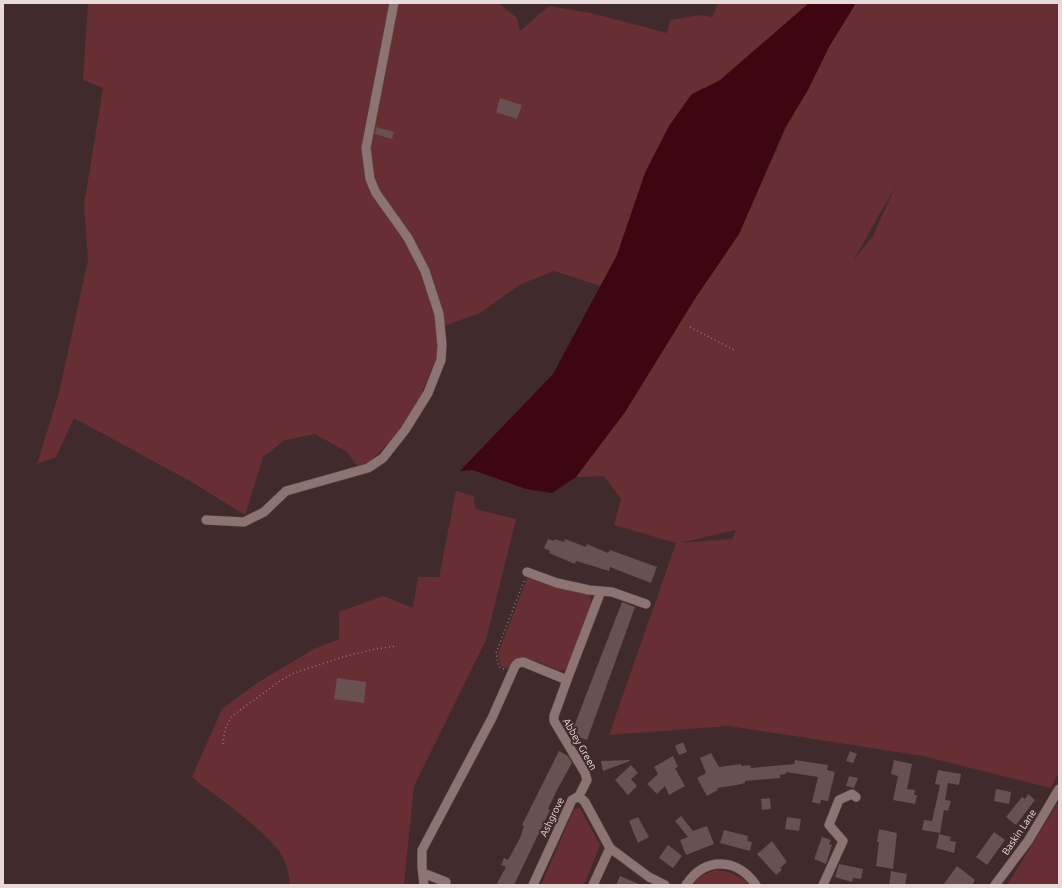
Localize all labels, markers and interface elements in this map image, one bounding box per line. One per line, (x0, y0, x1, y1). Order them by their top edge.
street label: Abbey Green (561, 716, 599, 772)
street label: Ashgrove (538, 796, 566, 838)
street label: Baskin Lane (1000, 807, 1038, 857)

